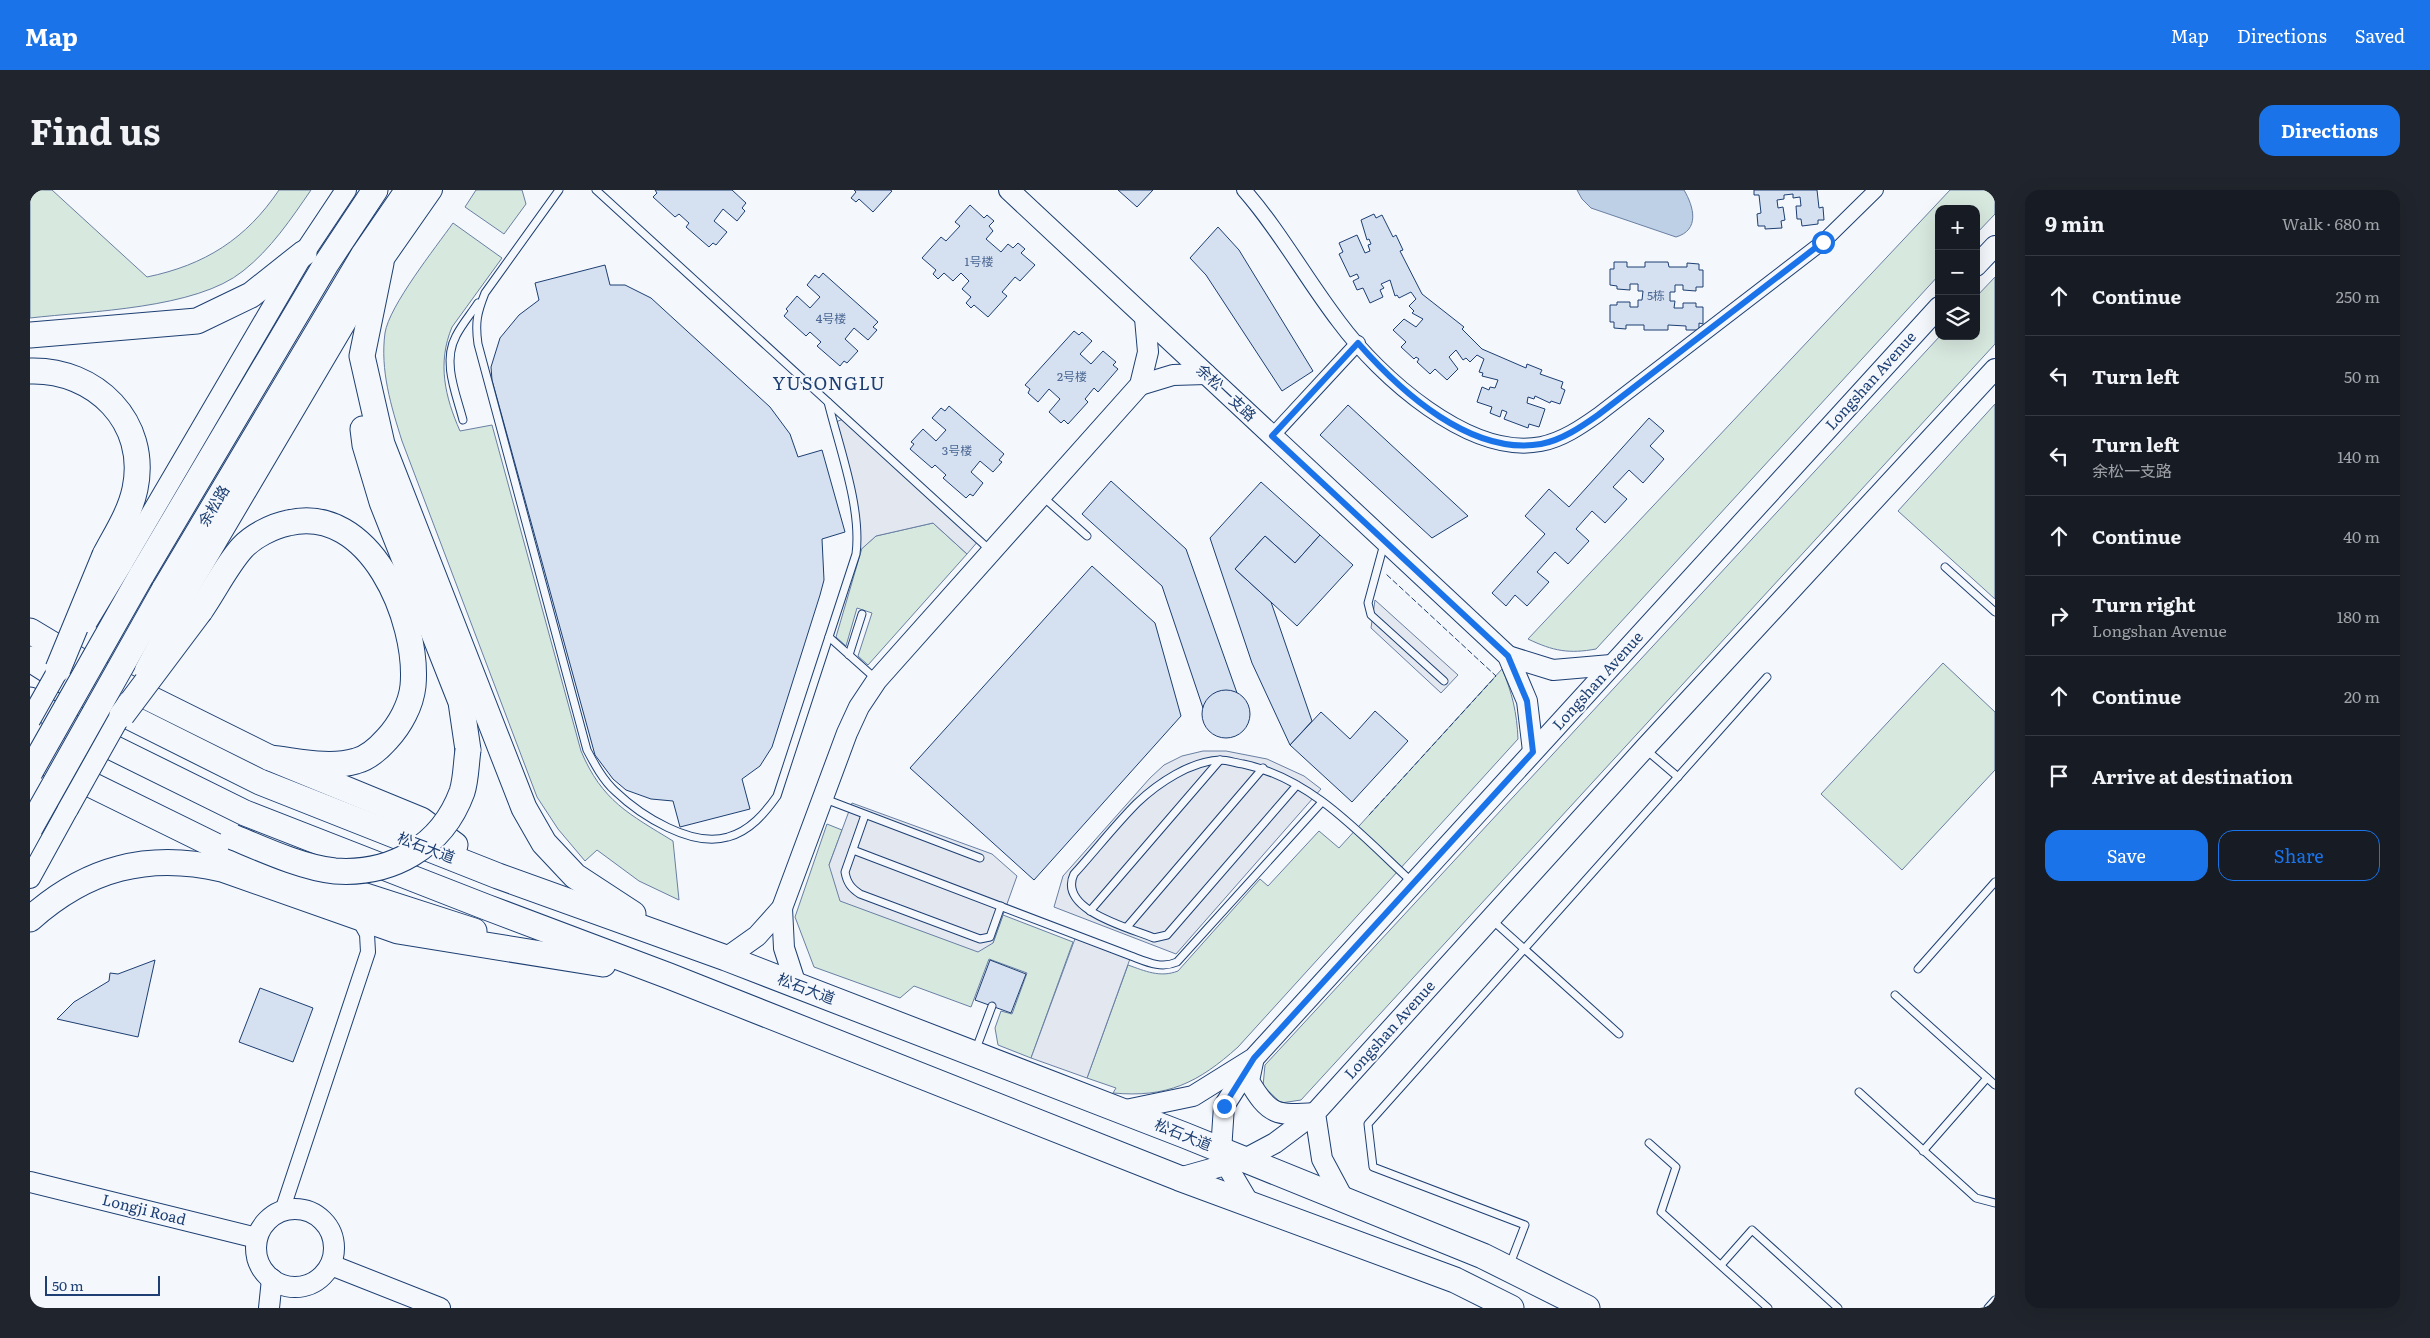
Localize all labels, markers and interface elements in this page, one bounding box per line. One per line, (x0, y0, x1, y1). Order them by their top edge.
text: Map (25, 18, 78, 53)
text: Map (2171, 22, 2209, 49)
text: Directions (2237, 22, 2327, 49)
text: Saved (2355, 22, 2405, 49)
text: Find us (30, 104, 160, 156)
button: Directions (2259, 105, 2400, 156)
map controls (1935, 205, 1980, 340)
button: + (1935, 205, 1980, 250)
text: 9 min (2045, 207, 2105, 238)
text: Walk · 680 m (2282, 211, 2380, 235)
route start (1812, 231, 1835, 254)
button: − (1935, 250, 1980, 295)
house number: 1号楼 (965, 252, 993, 270)
icon: ahead (2045, 282, 2073, 310)
text: Continue (2092, 282, 2181, 310)
text: 250 m (2336, 284, 2380, 308)
house number: 5栋 (1647, 286, 1665, 304)
button: layers (1935, 295, 1980, 340)
house number: 4号楼 (816, 309, 846, 327)
street label: Longshan Avenue (1819, 325, 1921, 435)
street label: 余松一支路 (1192, 358, 1262, 426)
icon: left (2045, 362, 2073, 390)
text: Turn left (2092, 362, 2179, 390)
text: 50 m (2344, 364, 2380, 388)
house number: 2号楼 (1057, 367, 1087, 385)
district label: YUSONGLU (772, 369, 886, 396)
text: Turn left (2092, 430, 2179, 458)
house number: 3号楼 (942, 441, 972, 459)
icon: left (2045, 442, 2073, 470)
text: 140 m (2337, 444, 2380, 468)
text: 余松一支路 (2092, 458, 2172, 482)
street label: 余松路 (191, 480, 234, 530)
icon: ahead (2045, 522, 2073, 550)
text: Continue (2092, 522, 2181, 550)
text: 40 m (2343, 524, 2380, 548)
text: Turn right (2092, 590, 2196, 618)
icon: right (2045, 602, 2073, 630)
text: 180 m (2337, 604, 2380, 628)
text: Longshan Avenue (2092, 618, 2227, 642)
street label: Longshan Avenue (1546, 625, 1648, 735)
icon: ahead (2045, 682, 2073, 710)
text: Continue (2092, 682, 2181, 710)
text: 20 m (2344, 684, 2380, 708)
icon: arrive (2045, 762, 2073, 790)
text: Arrive at destination (2092, 762, 2293, 790)
street label: 松石大道 (394, 825, 459, 868)
button: Save (2045, 830, 2208, 881)
button: Share (2218, 830, 2380, 881)
street label: 松石大道 (774, 966, 839, 1009)
street label: Longshan Avenue (1338, 974, 1440, 1084)
route end (1213, 1095, 1236, 1118)
street label: 松石大道 (1151, 1112, 1216, 1156)
street label: Longji Road (100, 1187, 189, 1230)
scale bar (45, 1273, 160, 1296)
text: 50 m (52, 1275, 84, 1295)

